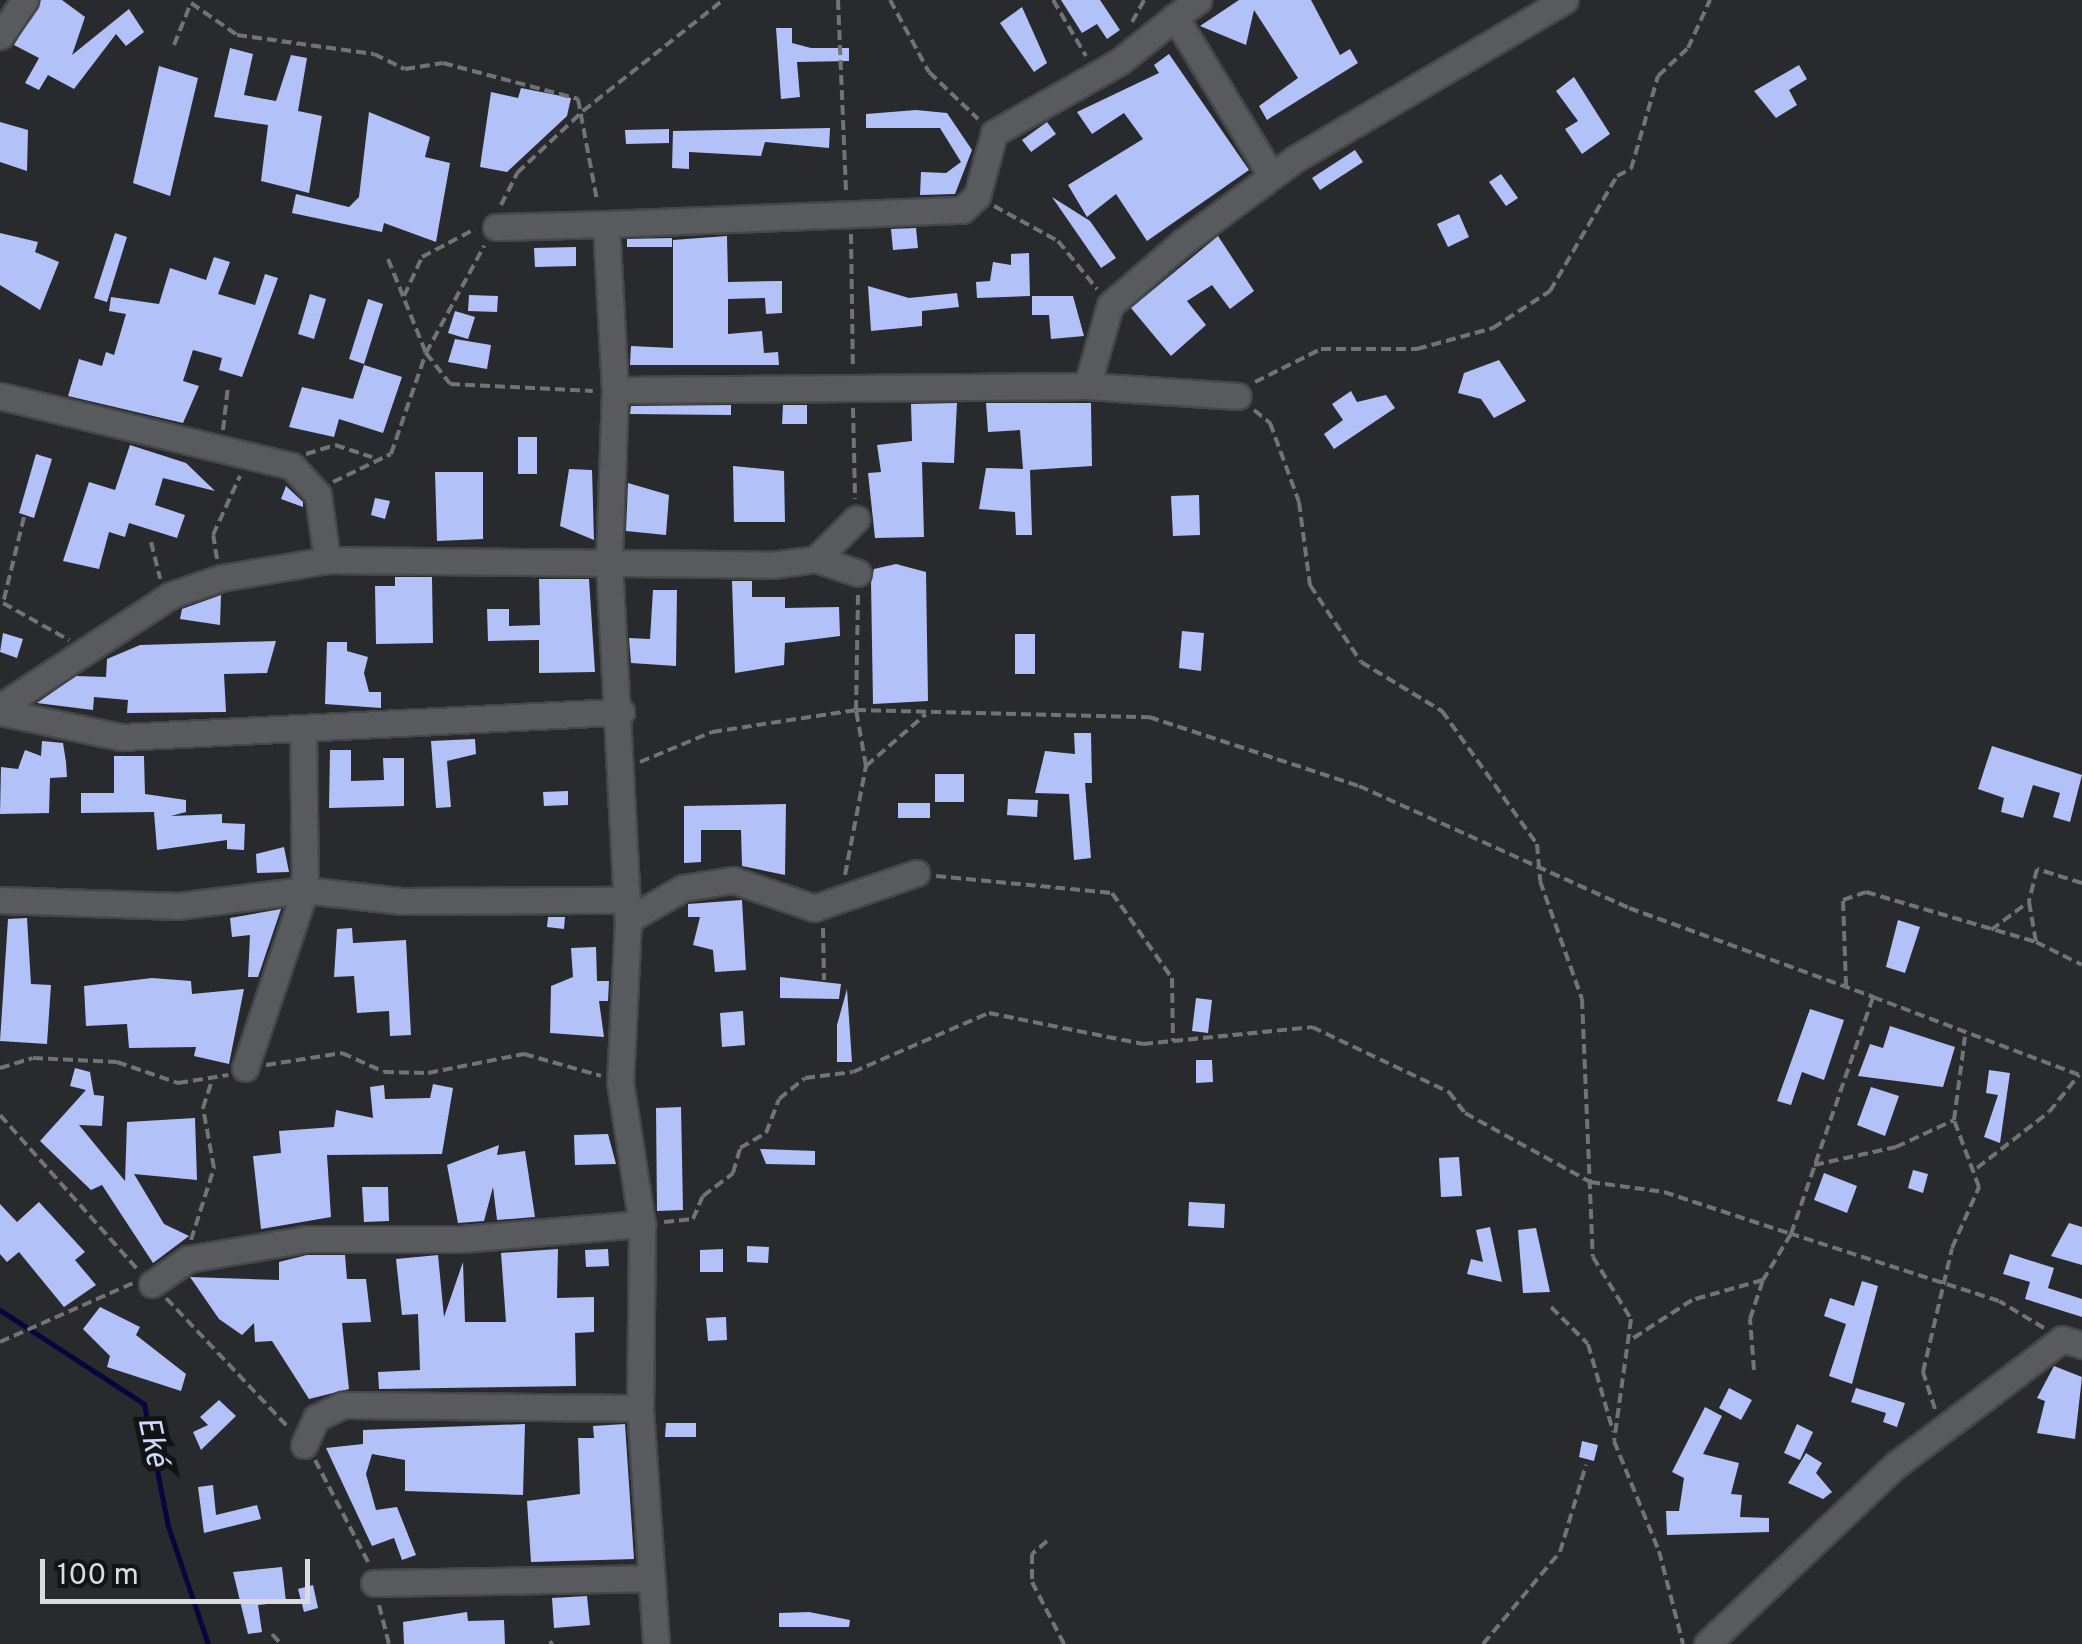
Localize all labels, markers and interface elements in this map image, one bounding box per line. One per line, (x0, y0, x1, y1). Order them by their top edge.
water label: Eké (127, 1414, 175, 1470)
scale bar (45, 1539, 315, 1601)
text: 100 m (57, 1558, 139, 1595)

